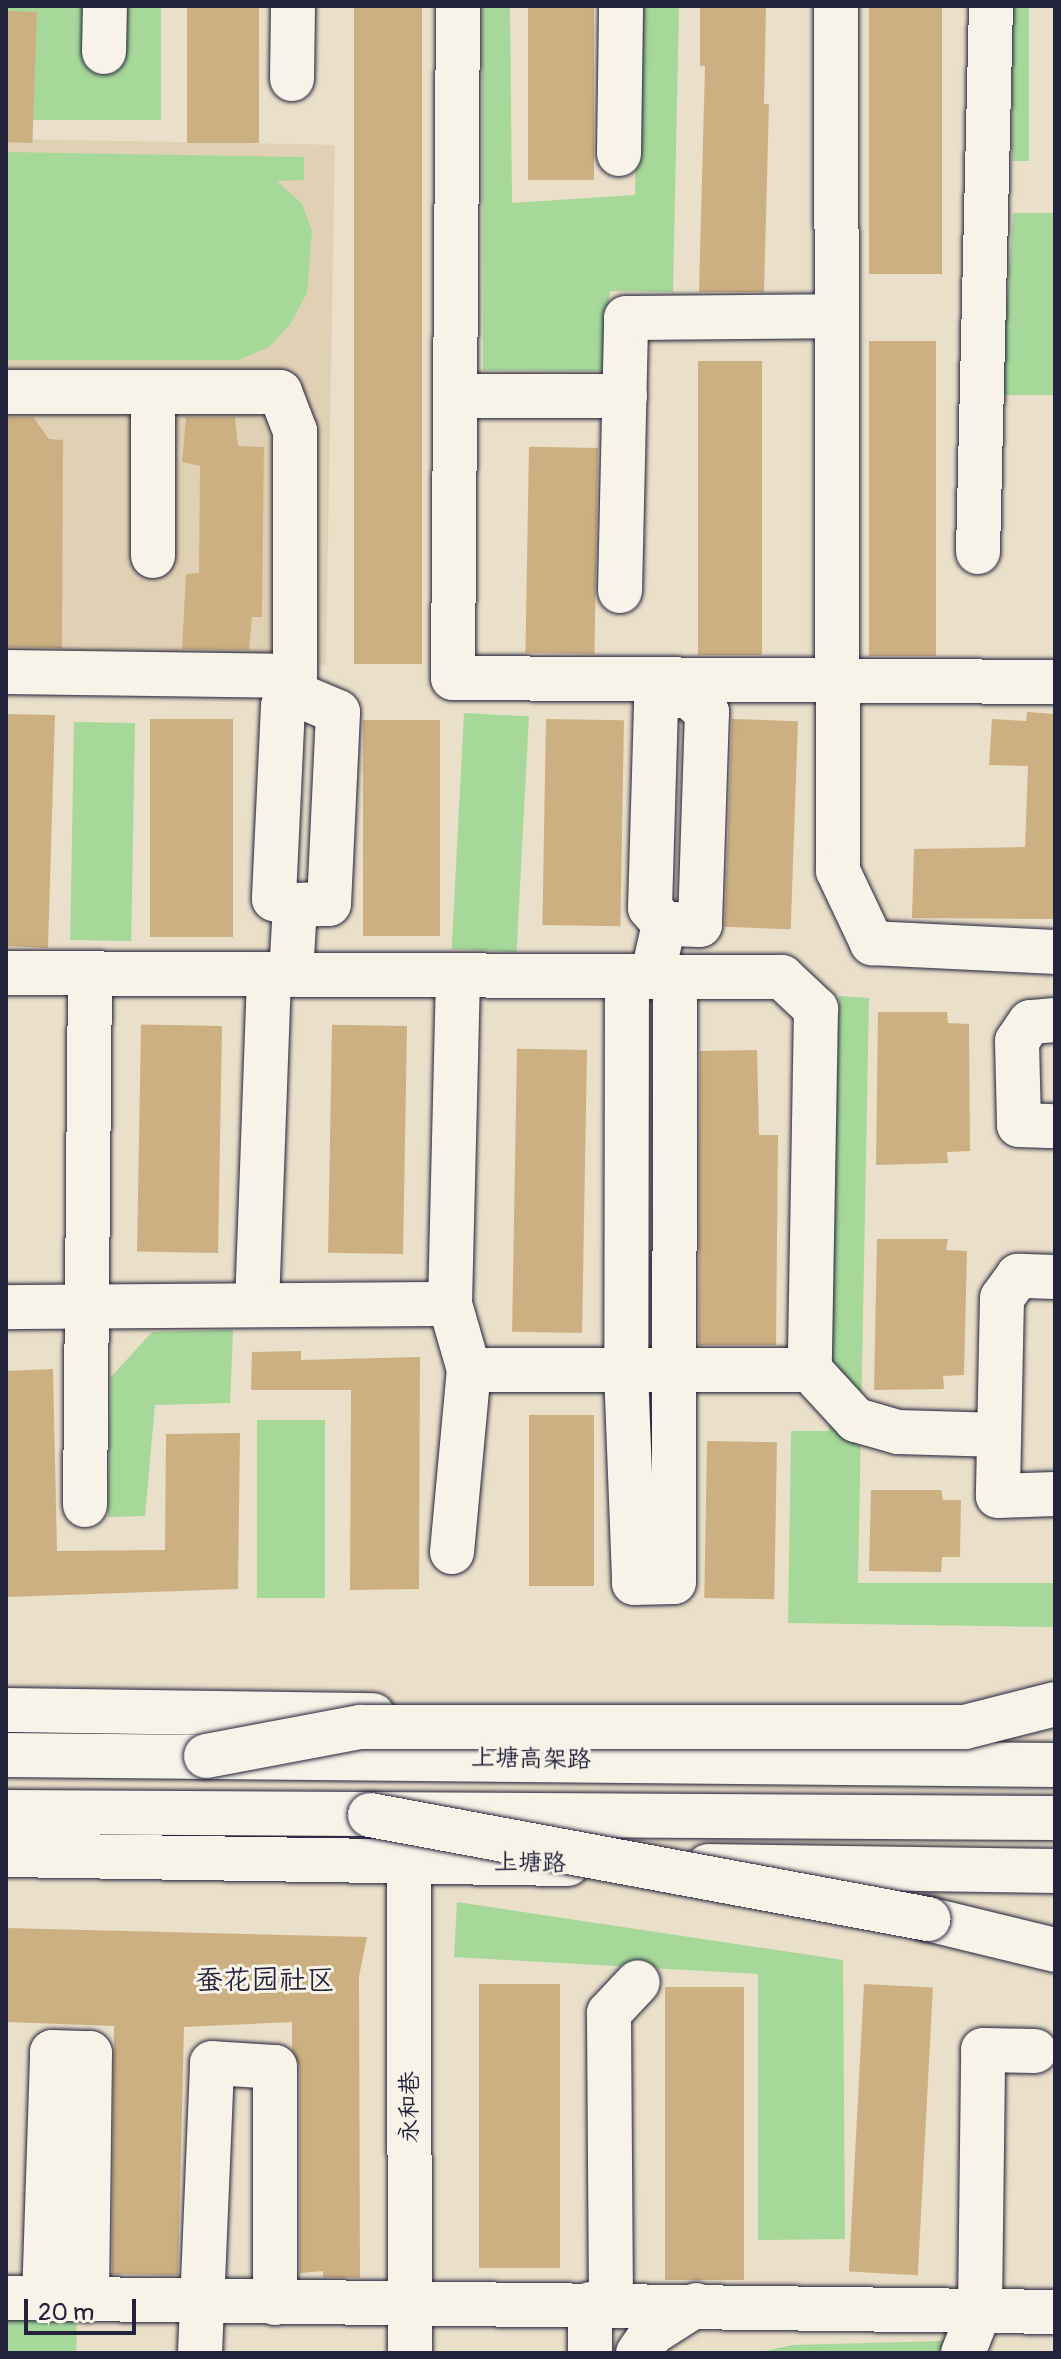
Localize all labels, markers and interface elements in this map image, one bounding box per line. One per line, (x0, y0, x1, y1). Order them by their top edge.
street label: 上塘高架路 (471, 1744, 591, 1774)
street label: 上塘路 (494, 1848, 566, 1878)
district label: 蚕花园社区 (195, 1964, 335, 1998)
street label: 永和巷 (396, 2071, 424, 2143)
scale bar (28, 2283, 140, 2333)
text: 20 m (38, 2298, 94, 2327)

